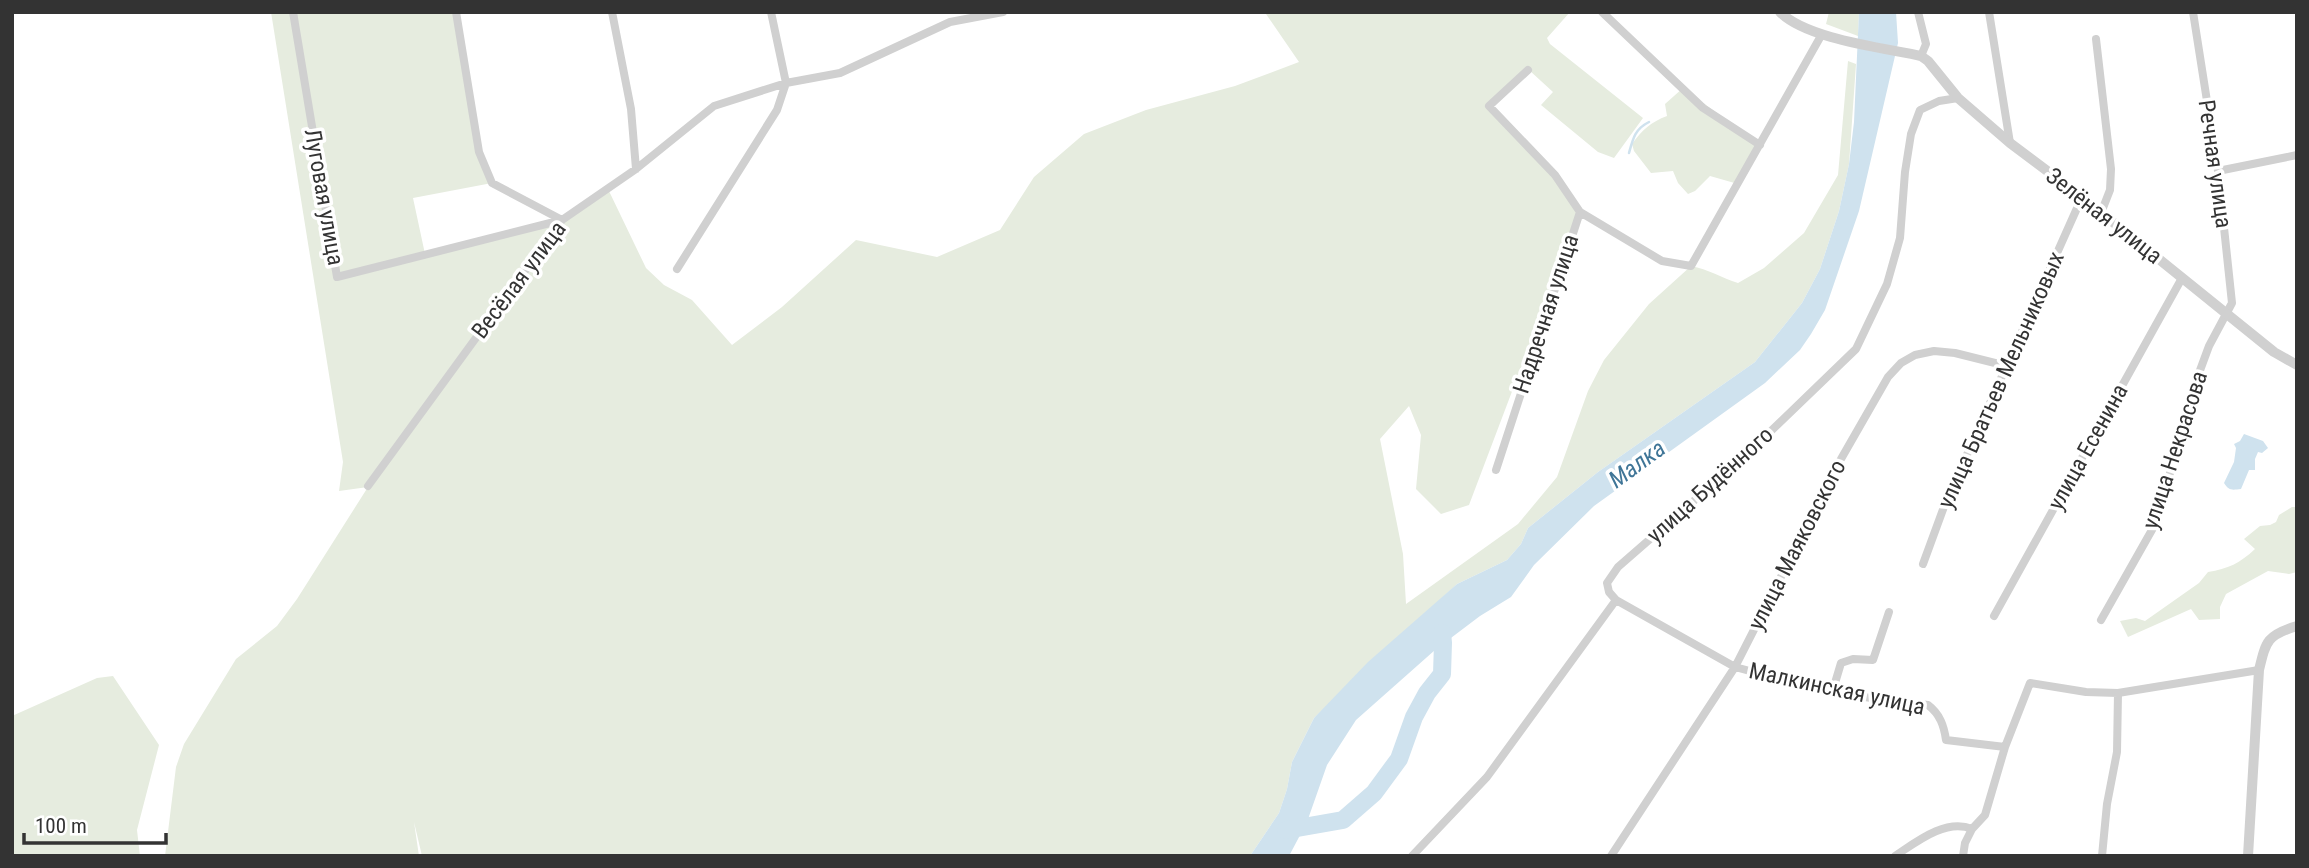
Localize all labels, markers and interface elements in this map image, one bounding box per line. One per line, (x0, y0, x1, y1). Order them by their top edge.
street label: Речная улица (2193, 98, 2237, 230)
street label: Луговая улица (299, 127, 349, 267)
street label: Зелёная улица (2041, 162, 2167, 270)
street label: Весёлая улица (466, 216, 572, 344)
street label: Надречная улица (1508, 231, 1584, 397)
street label: улица Братьев Мельниковых (1932, 247, 2070, 513)
street label: улица Некрасова (2137, 368, 2213, 532)
street label: улица Есенина (2042, 379, 2134, 515)
street label: улица Будённого (1641, 421, 1779, 549)
water label: Малка (1603, 434, 1671, 494)
street label: улица Маяковского (1742, 455, 1852, 635)
street label: Малкинская улица (1746, 657, 1928, 721)
scale bar (24, 802, 166, 846)
text: 100 m (35, 814, 87, 838)

